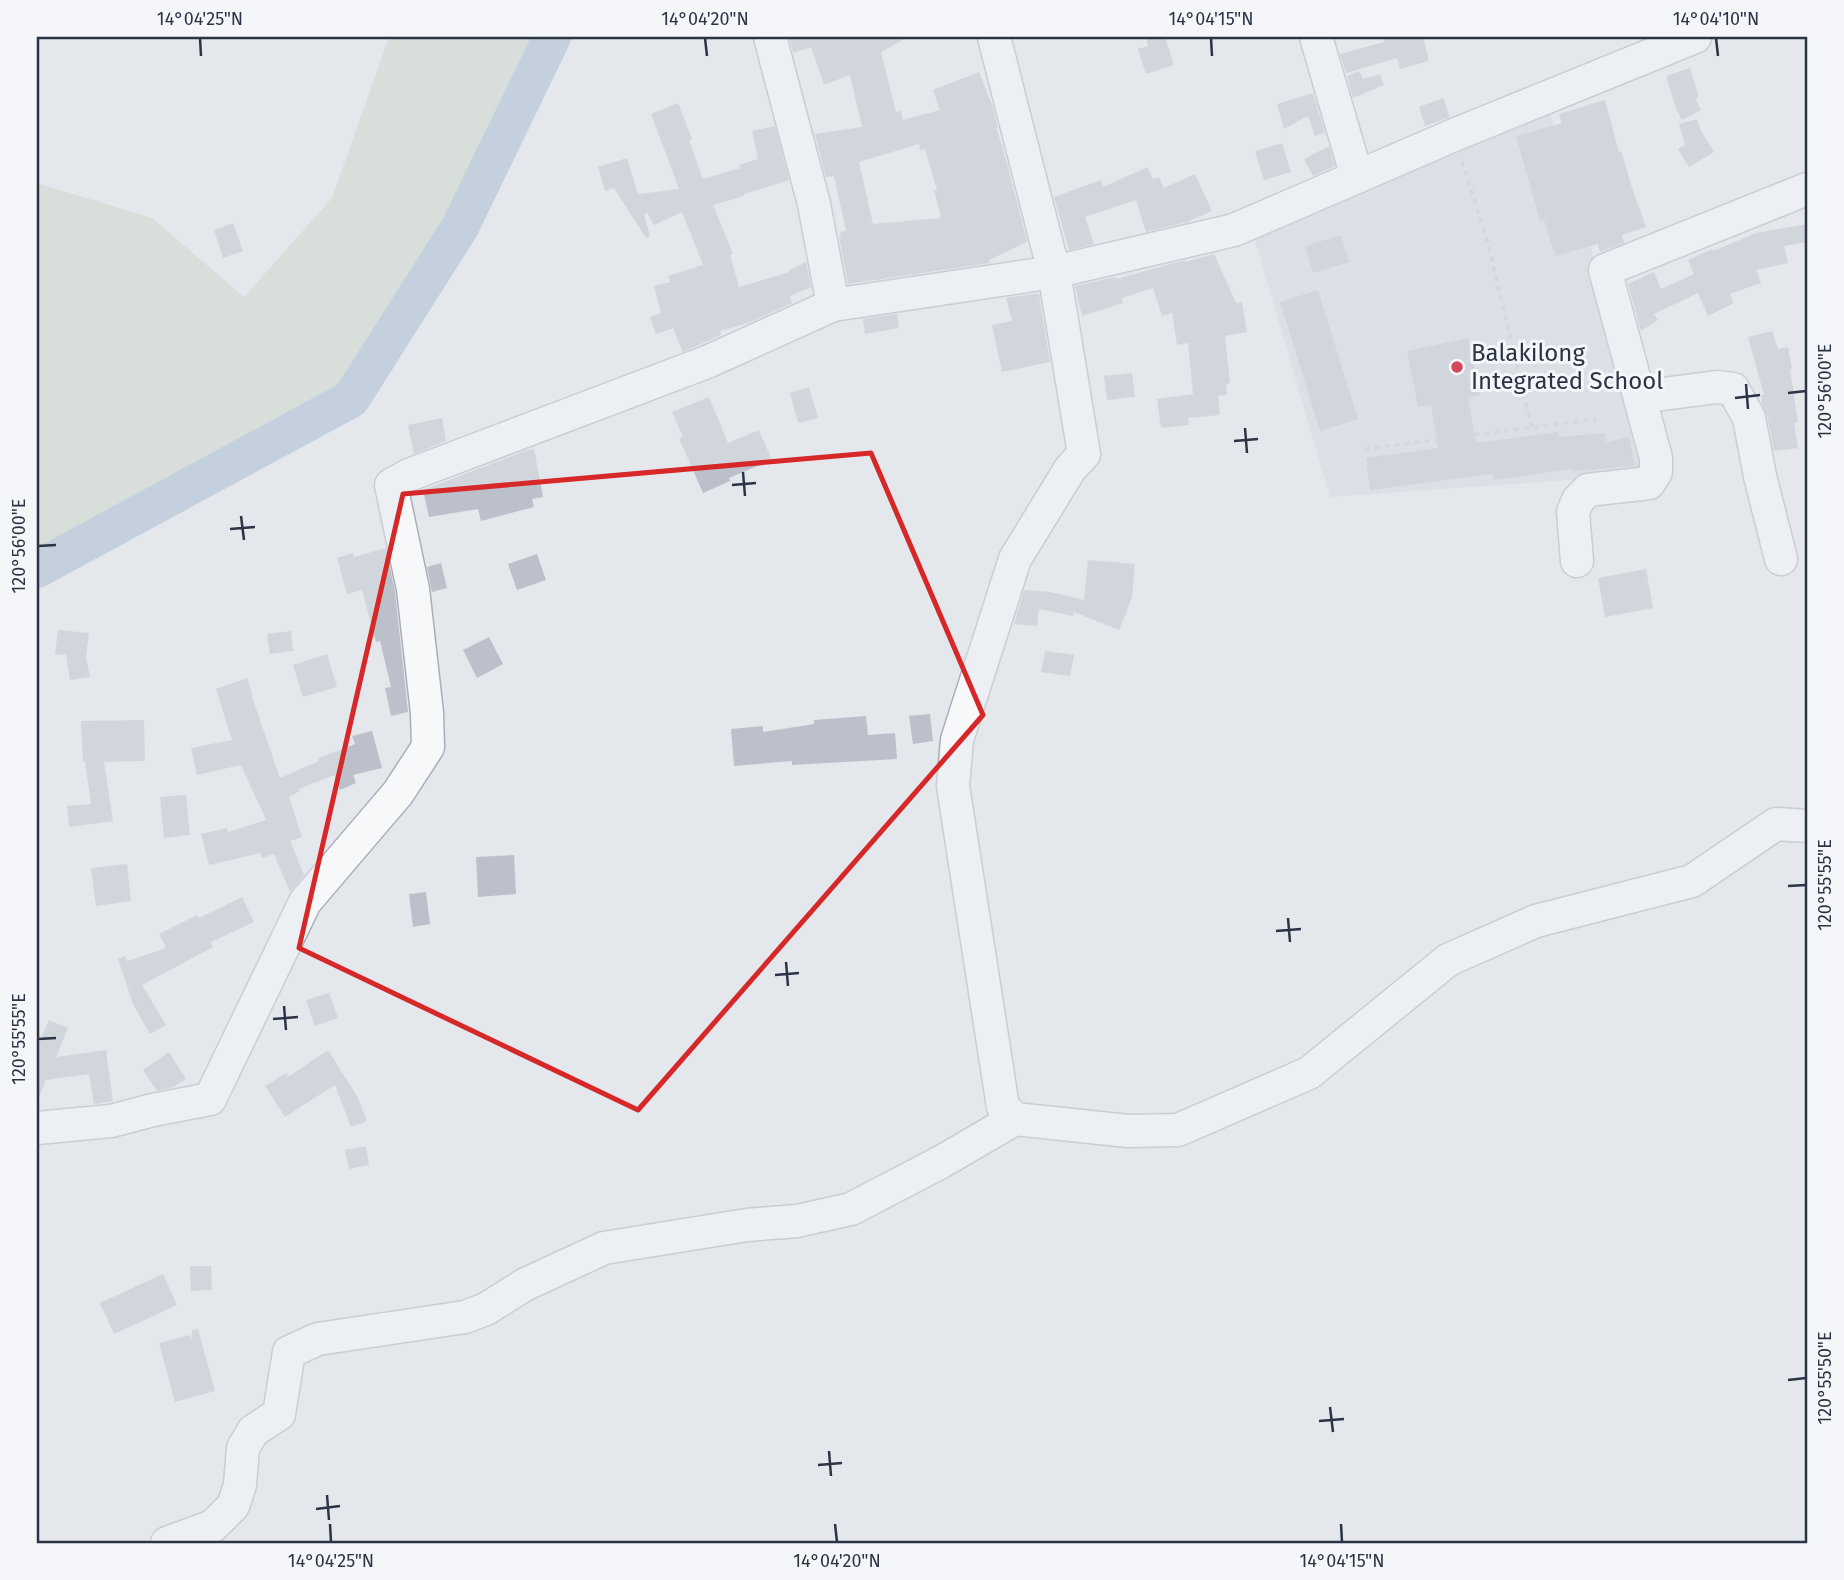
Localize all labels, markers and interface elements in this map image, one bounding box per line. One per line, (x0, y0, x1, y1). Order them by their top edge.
text: 14°04'25"N (157, 8, 243, 30)
text: 14°04'20"N (661, 8, 749, 30)
text: 14°04'15"N (1168, 8, 1254, 30)
text: 14°04'10"N (1673, 8, 1759, 30)
place label: Balakilong Integrated School (1471, 339, 1663, 395)
text: 120°56'00"E (1814, 344, 1836, 438)
marker: Balakilong Integrated School (1449, 359, 1465, 375)
text: 120°56'00"E (8, 499, 30, 593)
text: 120°55'55"E (1814, 839, 1836, 931)
text: 120°55'55"E (8, 993, 30, 1085)
text: 120°55'50"E (1814, 1331, 1836, 1425)
text: 14°04'25"N (288, 1550, 374, 1572)
text: 14°04'20"N (793, 1550, 881, 1572)
text: 14°04'15"N (1299, 1550, 1385, 1572)

